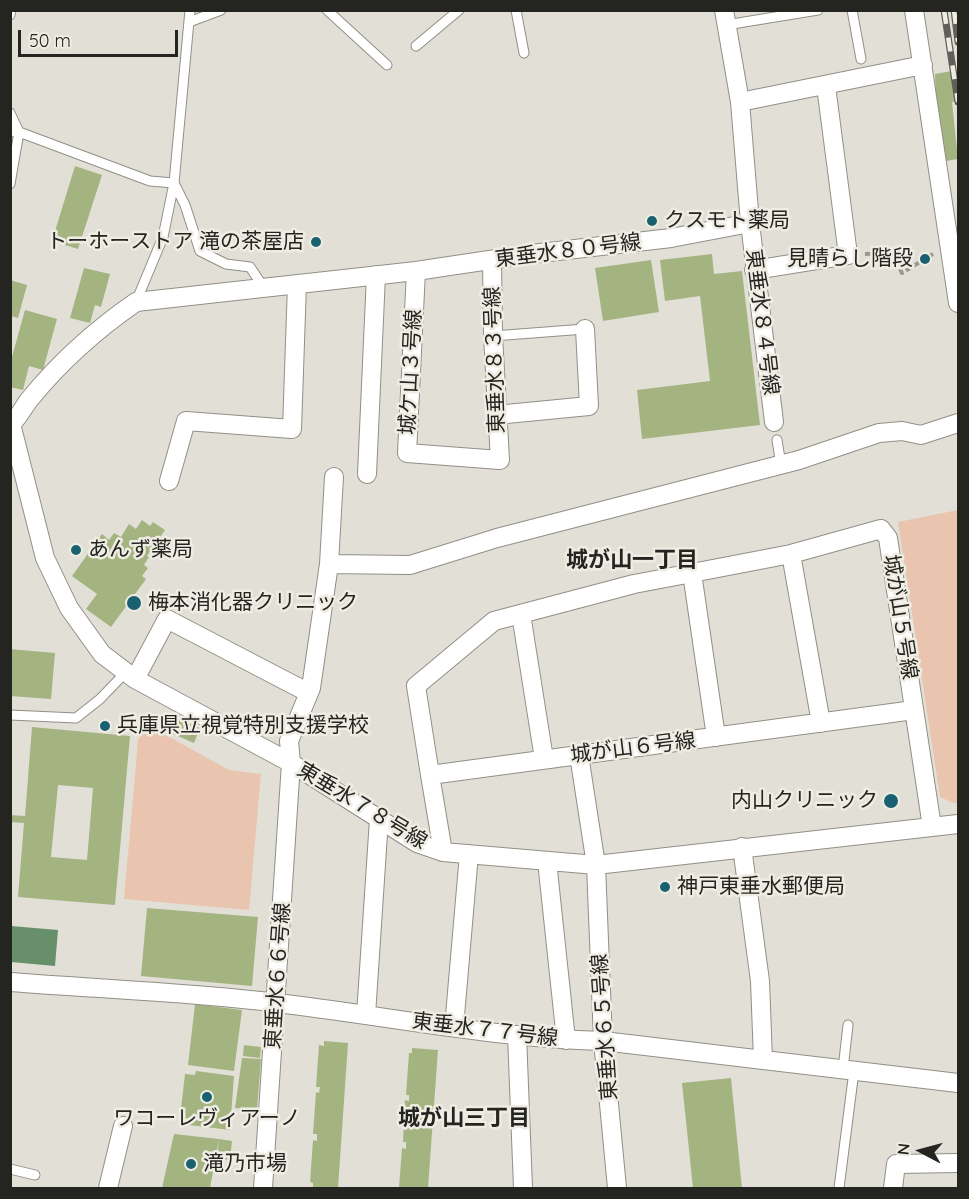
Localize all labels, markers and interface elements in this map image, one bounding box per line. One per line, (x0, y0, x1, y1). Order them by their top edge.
scale bar (21, 18, 182, 56)
text: 50 m (29, 29, 71, 52)
place label: クスモト薬局 (664, 208, 790, 234)
marker: クスモト薬局 (645, 214, 659, 228)
place label: トーホーストア 滝の茶屋店 (46, 229, 304, 255)
street label: 東垂水８０号線 (494, 230, 642, 272)
marker: トーホーストア 滝の茶屋店 (309, 235, 323, 249)
place label: 見晴らし階段 (787, 246, 913, 272)
street label: 東垂水８４号線 (741, 248, 783, 396)
marker: 見晴らし階段 (918, 252, 932, 266)
street label: 東垂水８３号線 (480, 286, 510, 434)
street label: 城ケ山３号線 (395, 308, 427, 436)
place label: あんず薬局 (88, 537, 193, 563)
marker: あんず薬局 (69, 543, 83, 557)
district label: 城が山一丁目 (566, 547, 698, 573)
street label: 城が山５号線 (878, 553, 922, 681)
place label: 梅本消化器クリニック (148, 590, 358, 616)
marker: 梅本消化器クリニック (125, 594, 143, 612)
place label: 兵庫県立視覚特別支援学校 (117, 713, 369, 739)
marker: 兵庫県立視覚特別支援学校 (98, 719, 112, 733)
street label: 城が山６号線 (569, 728, 697, 768)
street label: 東垂水７８号線 (293, 757, 431, 855)
place label: 内山クリニック (731, 788, 878, 814)
marker: 内山クリニック (882, 792, 900, 810)
place label: 神戸東垂水郵便局 (677, 874, 845, 900)
marker: 神戸東垂水郵便局 (658, 880, 672, 894)
street label: 東垂水６６号線 (260, 902, 296, 1050)
street label: 東垂水６５号線 (587, 953, 623, 1101)
street label: 東垂水７７号線 (411, 1009, 559, 1051)
marker: ワコーレヴィアーノ (200, 1090, 214, 1104)
district label: 城が山三丁目 (398, 1105, 530, 1131)
place label: ワコーレヴィアーノ (113, 1106, 301, 1132)
north arrow (891, 1121, 951, 1181)
text: N (893, 1142, 914, 1156)
place label: 滝乃市場 (203, 1151, 287, 1177)
marker: 滝乃市場 (184, 1157, 198, 1171)

